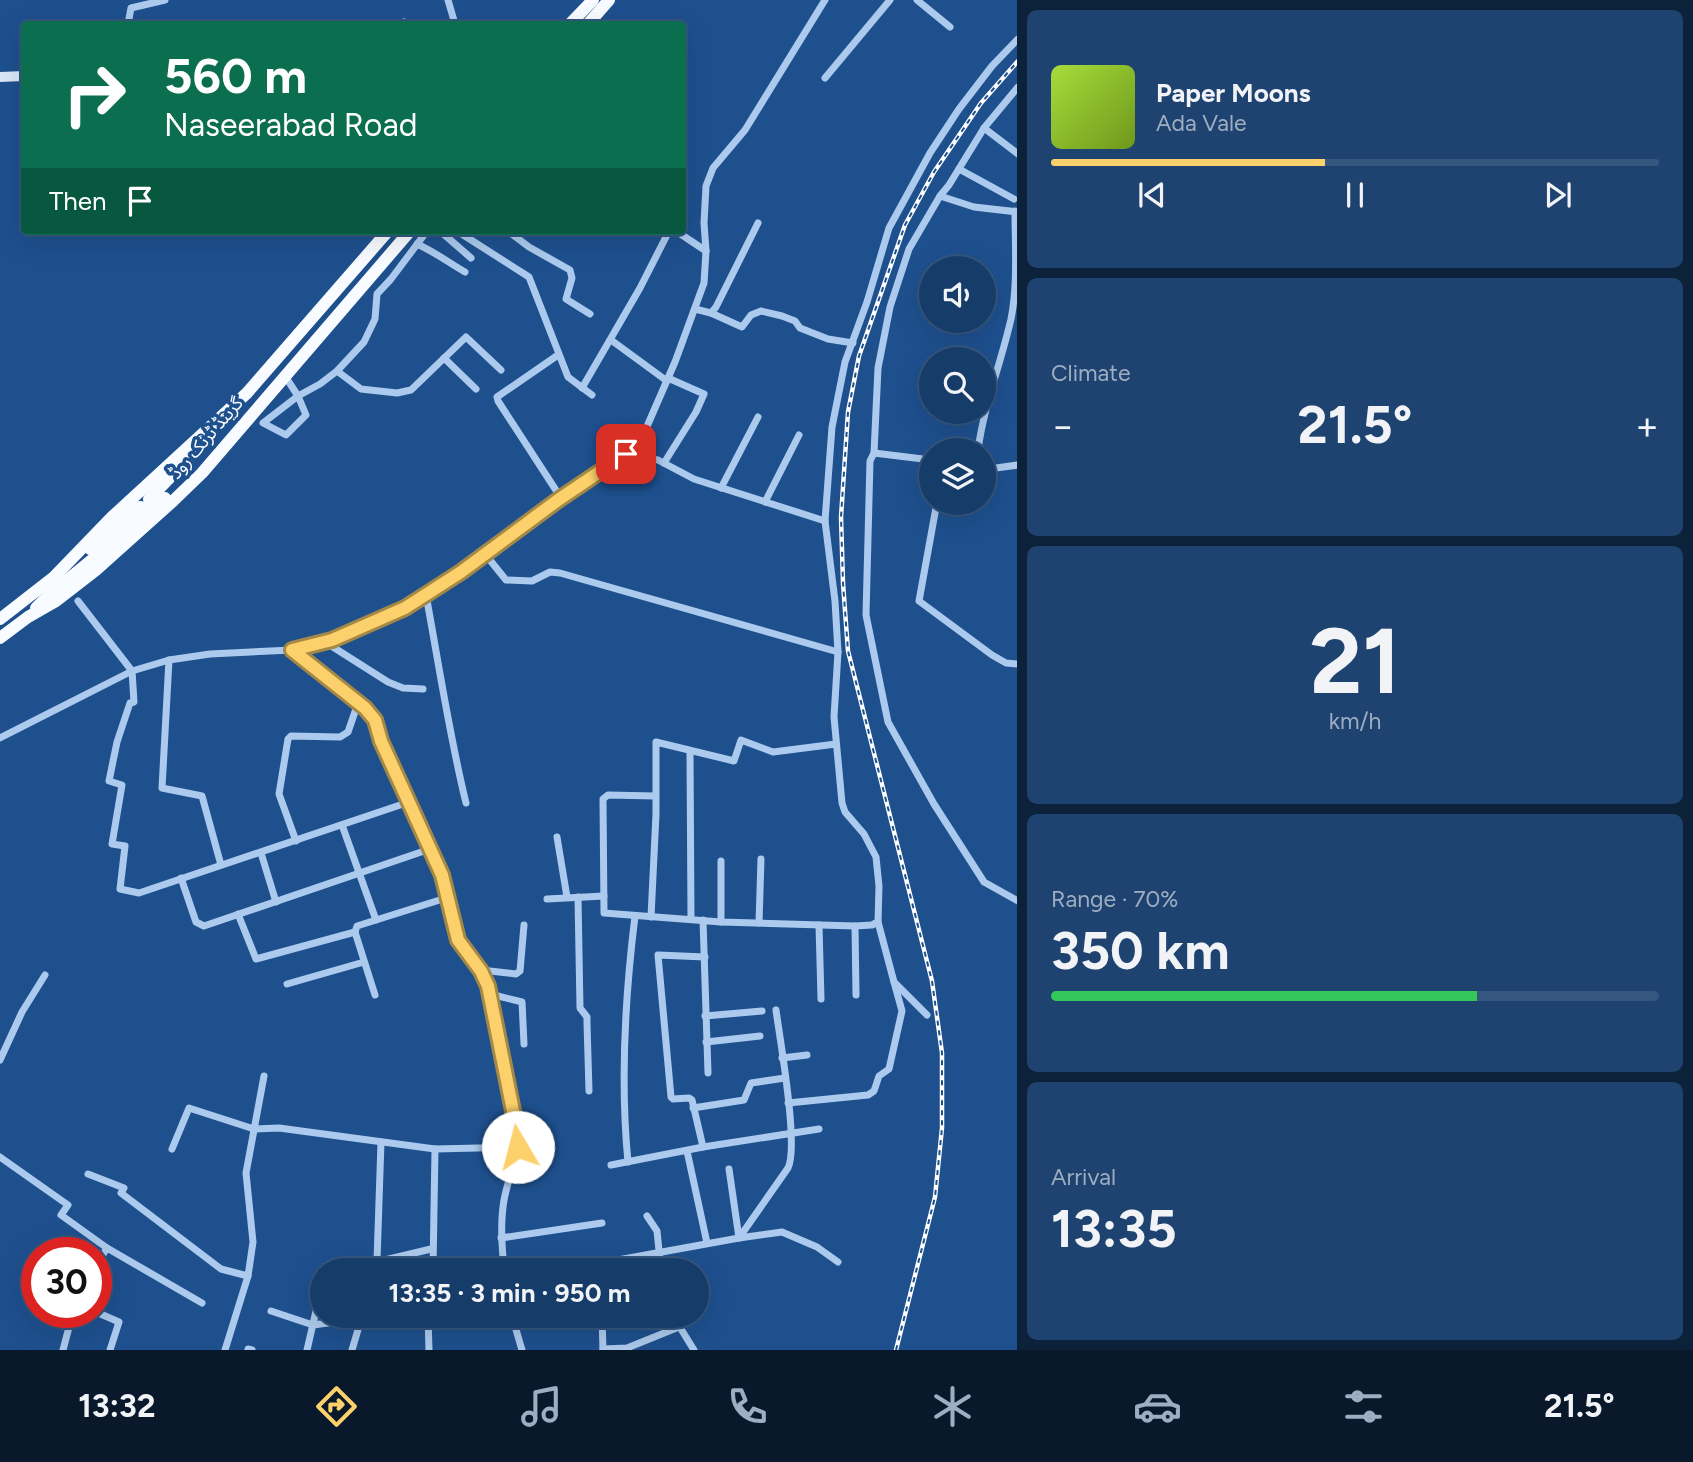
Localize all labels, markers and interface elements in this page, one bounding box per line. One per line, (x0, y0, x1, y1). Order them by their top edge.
text: 560 m (164, 46, 307, 105)
icon: right (49, 49, 140, 140)
text: Paper Moons (1156, 77, 1311, 109)
text: Naseerabad Road (164, 106, 417, 144)
text: Ada Vale (1156, 109, 1247, 137)
icon: previous (1133, 176, 1171, 214)
icon: pause (1336, 176, 1374, 214)
icon: next (1539, 176, 1577, 214)
icon: arrive (121, 182, 159, 220)
text: Then (49, 185, 107, 217)
map controls (919, 256, 996, 515)
button: sound (919, 256, 996, 333)
button: search (919, 347, 996, 424)
text: Climate (1051, 359, 1130, 387)
street label: گرینڈ ٹرنک روڈ (164, 392, 248, 484)
text: 21.5° (1298, 394, 1412, 456)
text: − (1051, 403, 1075, 449)
text: + (1635, 403, 1659, 449)
pin (596, 424, 656, 484)
icon: arrive (607, 435, 645, 473)
button: layers (919, 438, 996, 515)
text: 21 (1309, 607, 1401, 716)
text: km/h (1329, 707, 1381, 735)
text: Range · 70% (1051, 885, 1178, 913)
text: 350 km (1051, 920, 1230, 982)
position arrow (481, 1110, 555, 1184)
text: Arrival (1051, 1163, 1116, 1191)
text: 13:35 (1051, 1198, 1177, 1260)
speed limit sign: 30 (21, 1237, 112, 1328)
text: 13:35 · 3 min · 950 m (389, 1277, 630, 1309)
icon: directions (312, 1382, 361, 1431)
icon: music (517, 1382, 566, 1431)
icon: phone (723, 1382, 772, 1431)
icon: climate (928, 1382, 977, 1431)
icon: car (1133, 1382, 1182, 1431)
icon: filters (1339, 1382, 1388, 1431)
text: 13:32 (78, 1387, 155, 1425)
text: 21.5° (1544, 1387, 1615, 1425)

